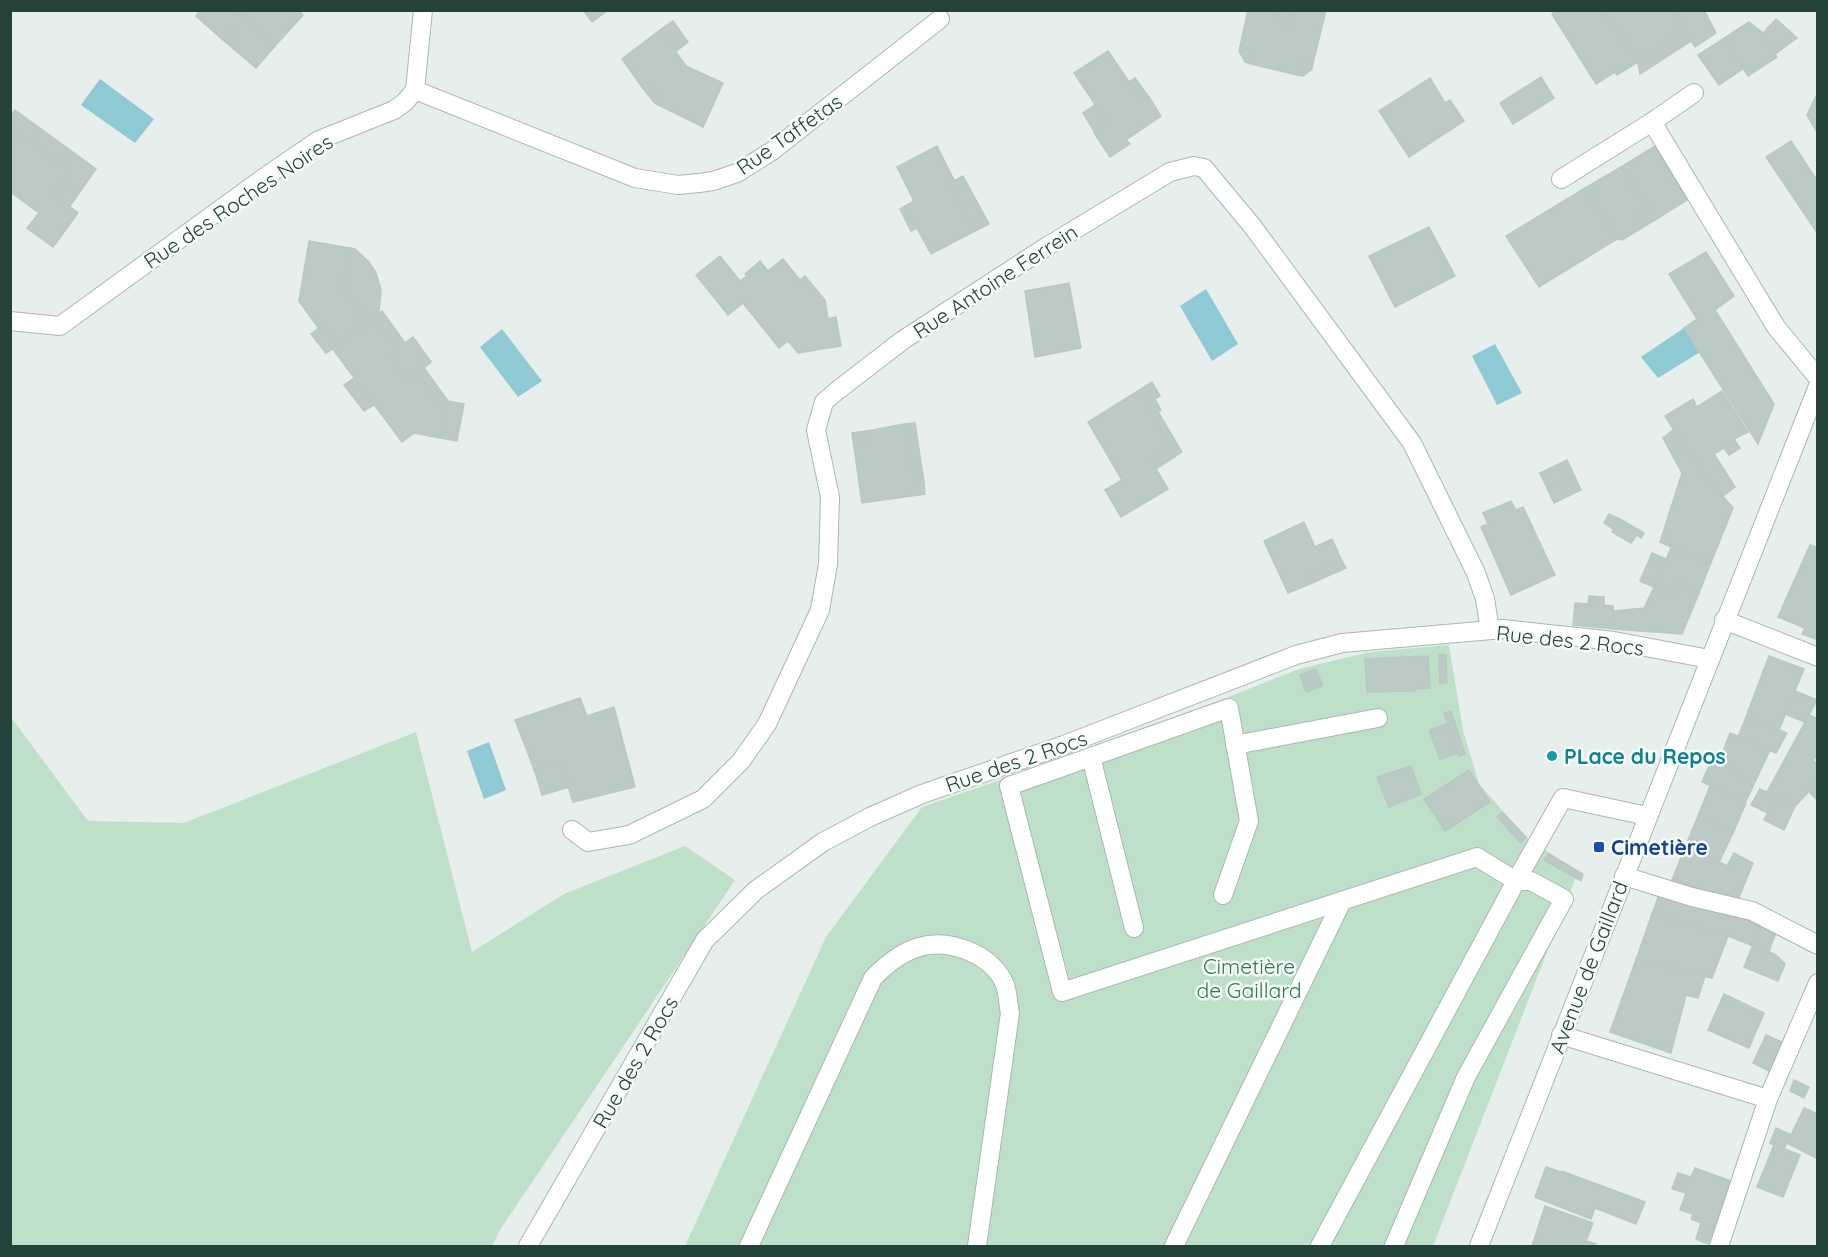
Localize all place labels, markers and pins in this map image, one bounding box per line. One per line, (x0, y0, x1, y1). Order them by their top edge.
place label: PLace du Repos (1564, 743, 1726, 769)
marker: PLace du Repos (1545, 749, 1559, 763)
place label: Cimetière (1611, 834, 1708, 860)
marker: Cimetière (1592, 840, 1606, 854)

